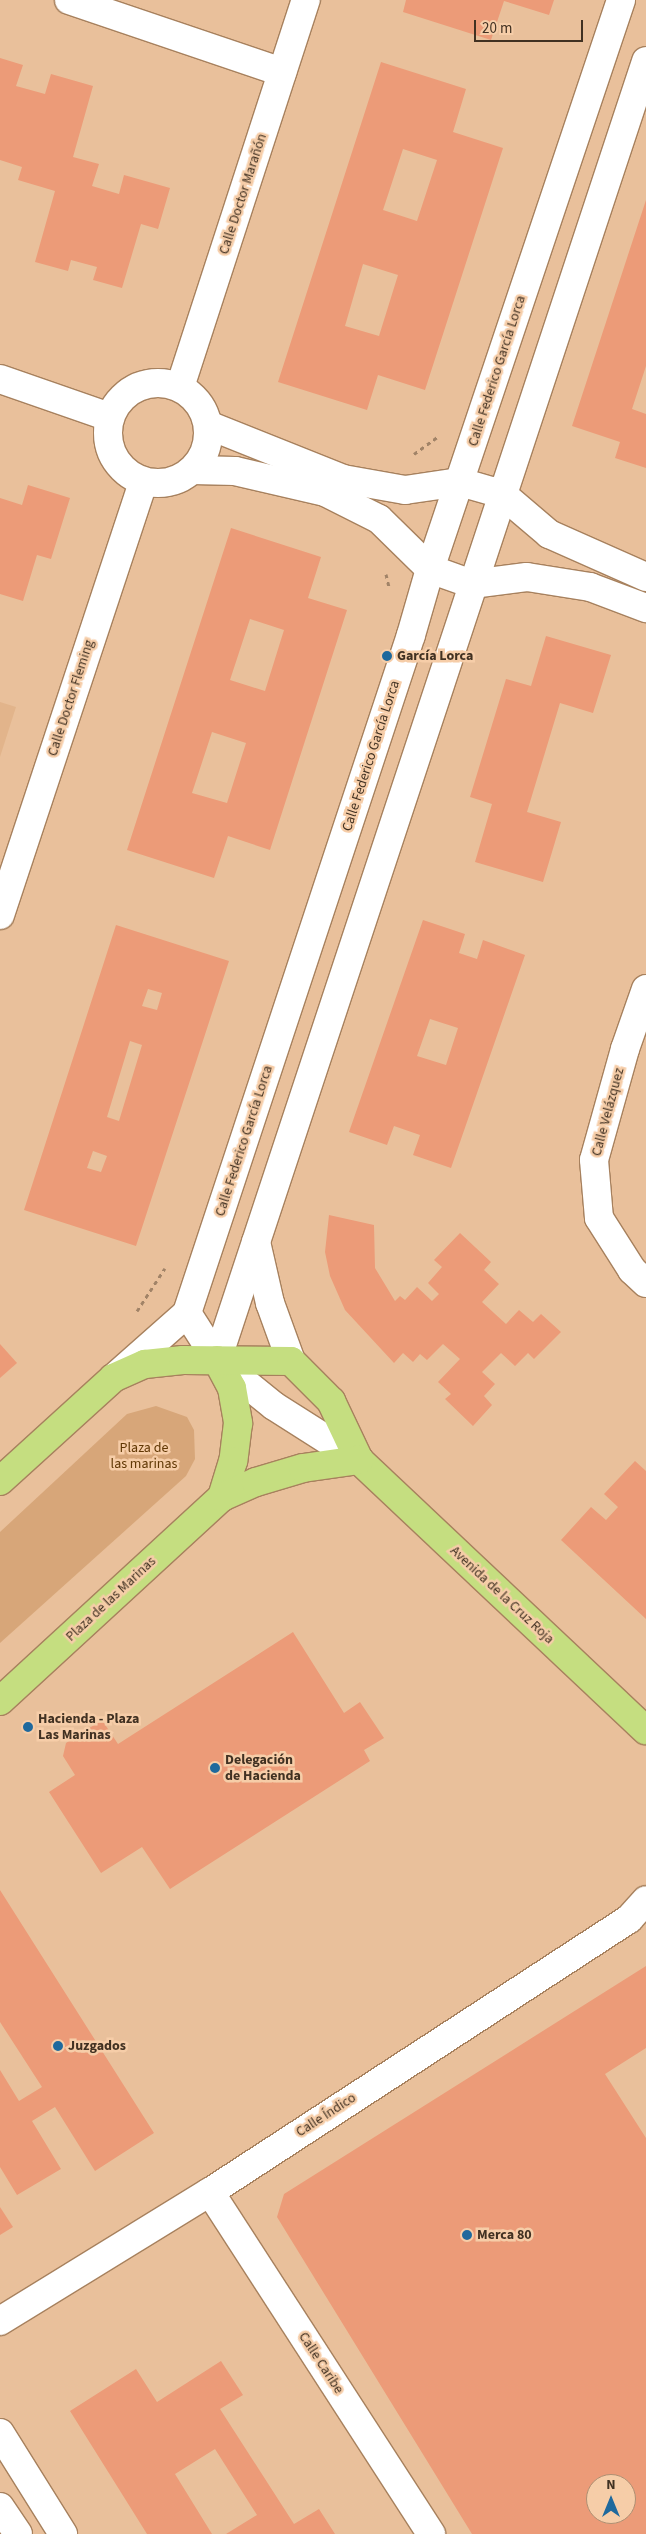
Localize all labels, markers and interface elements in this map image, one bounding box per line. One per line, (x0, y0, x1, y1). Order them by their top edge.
scale bar (476, 10, 585, 42)
text: 20 m (482, 18, 512, 39)
street label: Calle Doctor Marañón (216, 132, 270, 256)
street label: Calle Federico García Lorca (465, 294, 529, 448)
street label: Calle Doctor Fleming (44, 638, 98, 758)
place label: García Lorca (397, 648, 473, 664)
marker: García Lorca (381, 650, 393, 662)
street label: Calle Federico García Lorca (339, 679, 403, 833)
street label: Calle Federico García Lorca (212, 1064, 276, 1218)
street label: Calle Velázquez (588, 1066, 628, 1158)
park label: Plaza de las marinas (111, 1440, 177, 1472)
street label: Avenida de la Cruz Roja (447, 1543, 557, 1647)
street label: Plaza de las Marinas (63, 1553, 159, 1645)
place label: Hacienda - Plaza Las Marinas (38, 1711, 139, 1744)
marker: Hacienda - Plaza Las Marinas (22, 1721, 34, 1733)
place label: Delegación de Hacienda (225, 1752, 301, 1784)
marker: Delegación de Hacienda (209, 1762, 221, 1774)
place label: Juzgados (68, 2038, 126, 2054)
marker: Juzgados (52, 2040, 64, 2052)
street label: Calle Índico (293, 2089, 359, 2141)
place label: Merca 80 (477, 2227, 532, 2243)
marker: Merca 80 (461, 2229, 473, 2241)
street label: Calle Caribe (295, 2329, 347, 2397)
north arrow (586, 2474, 636, 2524)
text: N (606, 2475, 616, 2495)

